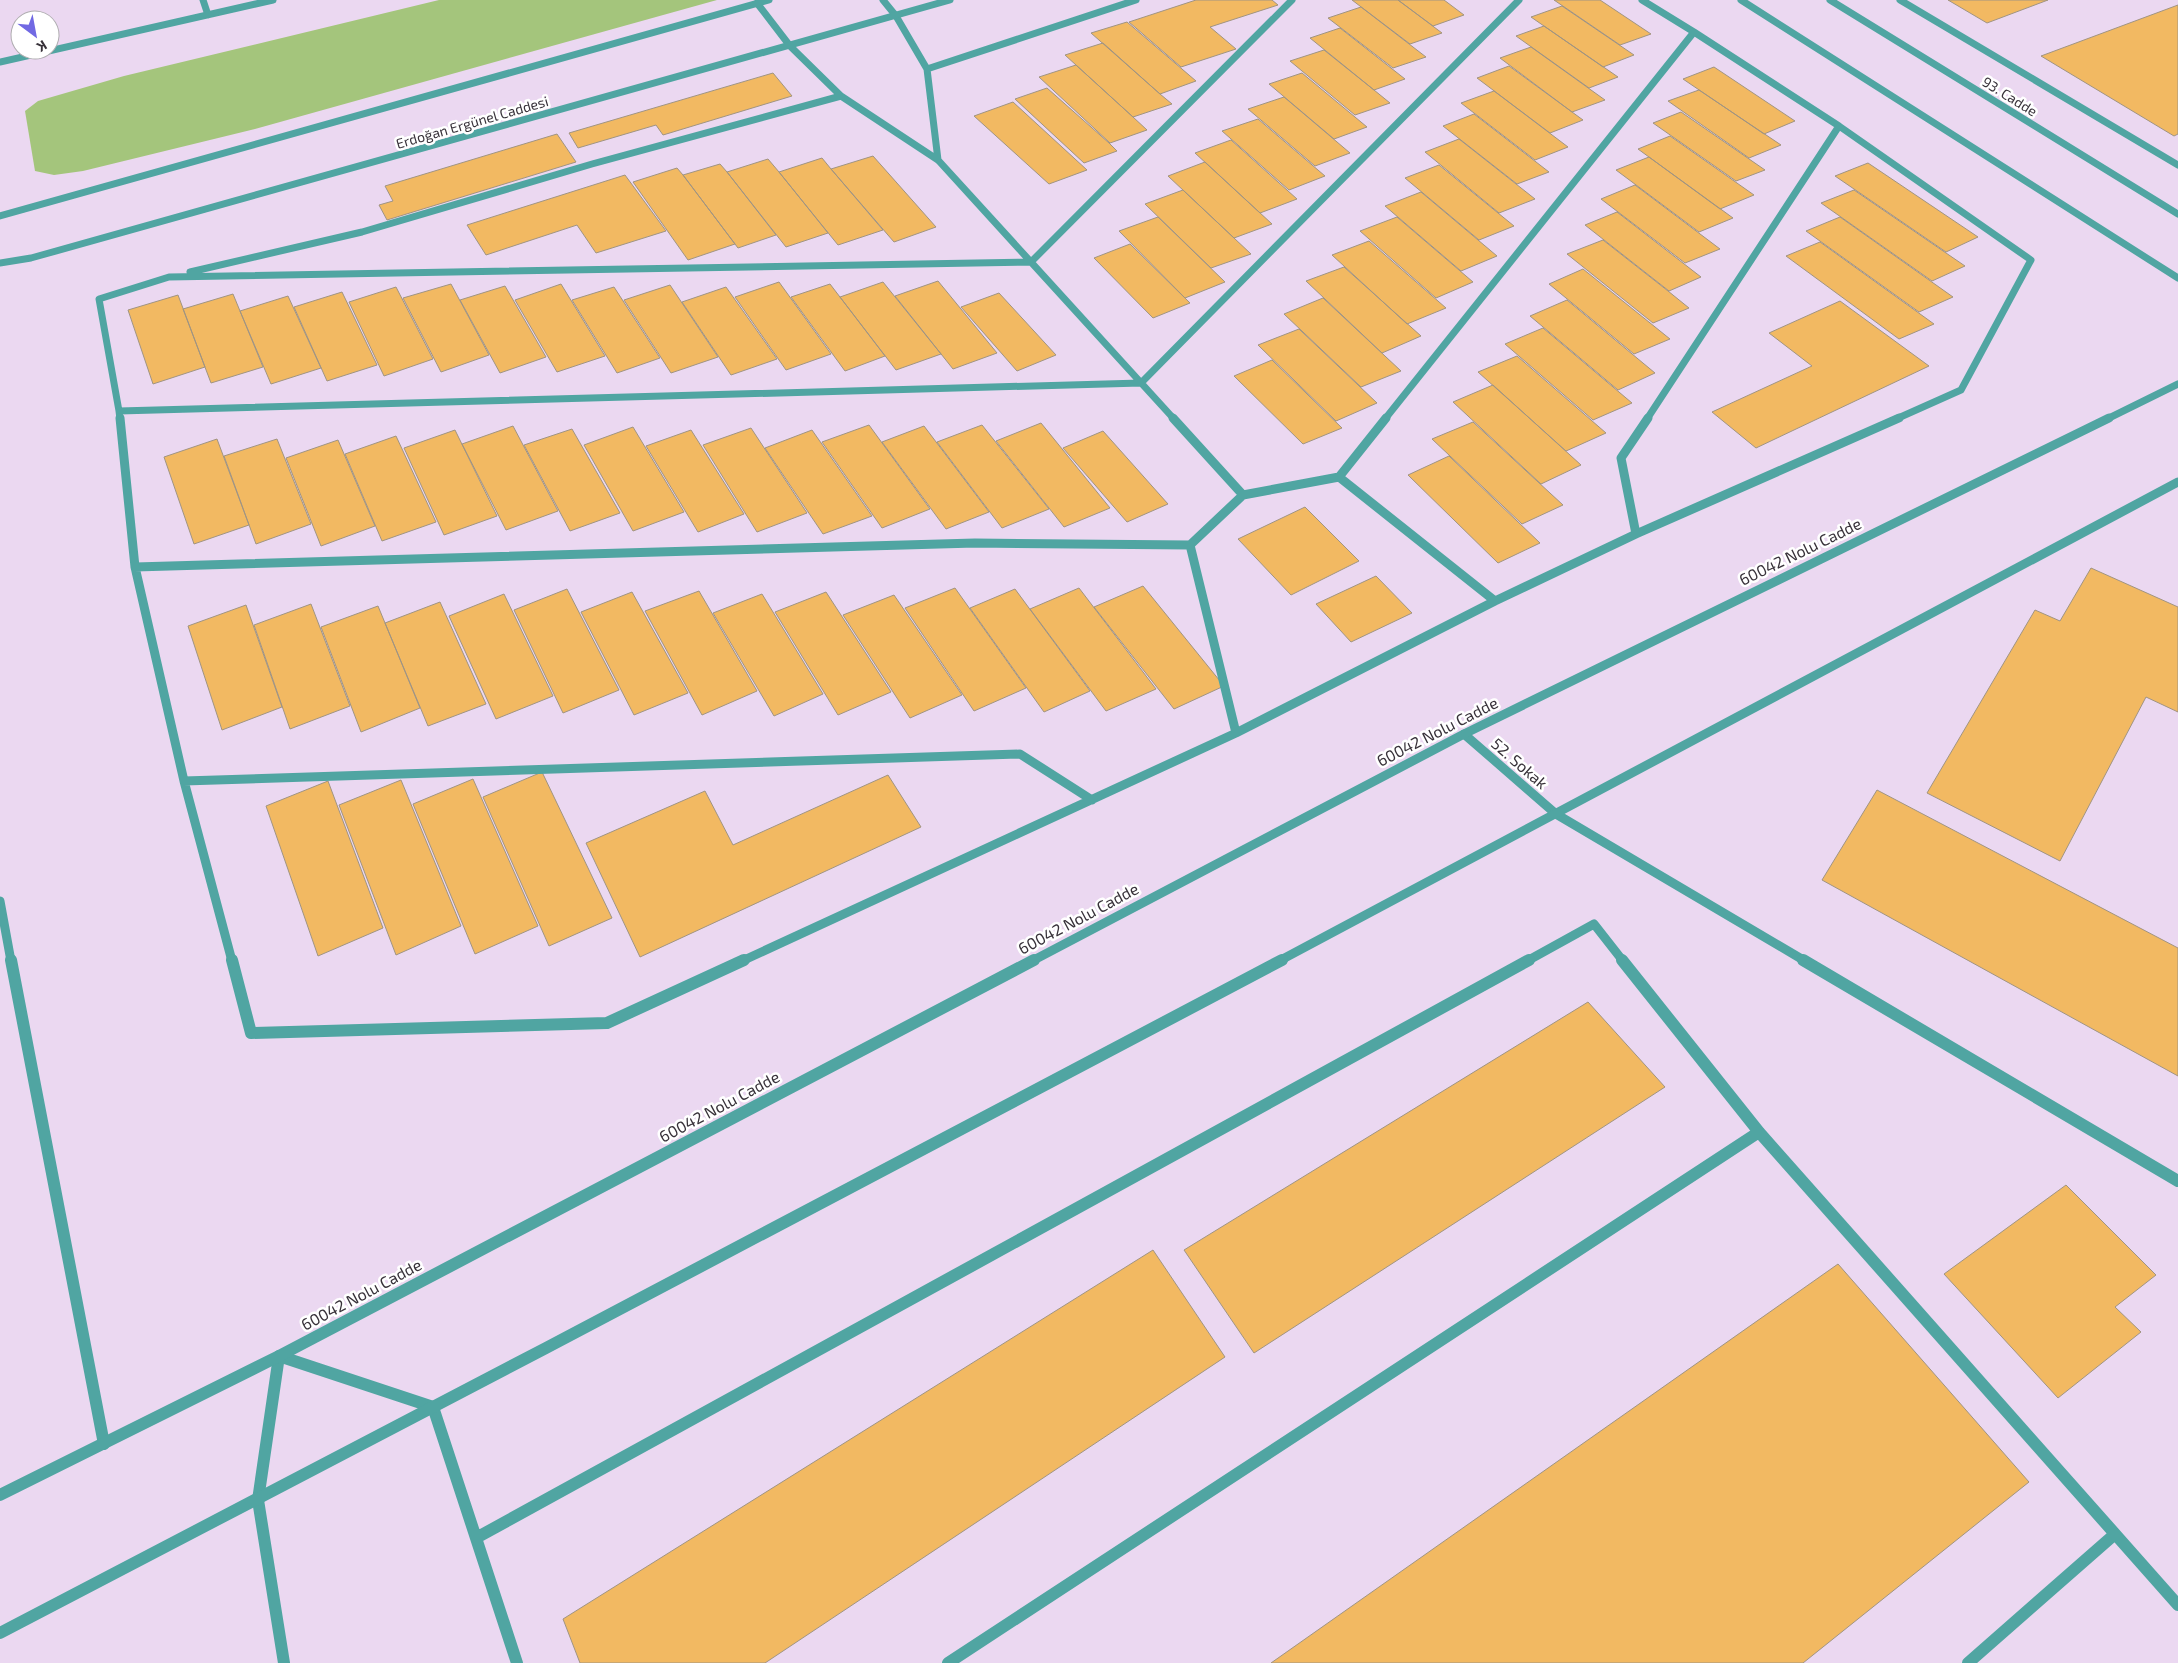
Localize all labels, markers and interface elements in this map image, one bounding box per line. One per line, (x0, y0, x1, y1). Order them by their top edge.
north arrow (10, 10, 60, 60)
text: K (34, 37, 50, 56)
street label: 93. Cadde (1979, 73, 2041, 119)
street label: Erdoğan Ergünel Caddesi (394, 92, 550, 152)
street label: 60042 Nolu Cadde (1736, 513, 1864, 589)
street label: 60042 Nolu Cadde (1373, 692, 1501, 770)
street label: 52. Sokak (1488, 734, 1552, 792)
street label: 60042 Nolu Cadde (1015, 878, 1141, 958)
street label: 60042 Nolu Cadde (656, 1066, 782, 1146)
street label: 60042 Nolu Cadde (298, 1254, 424, 1334)

